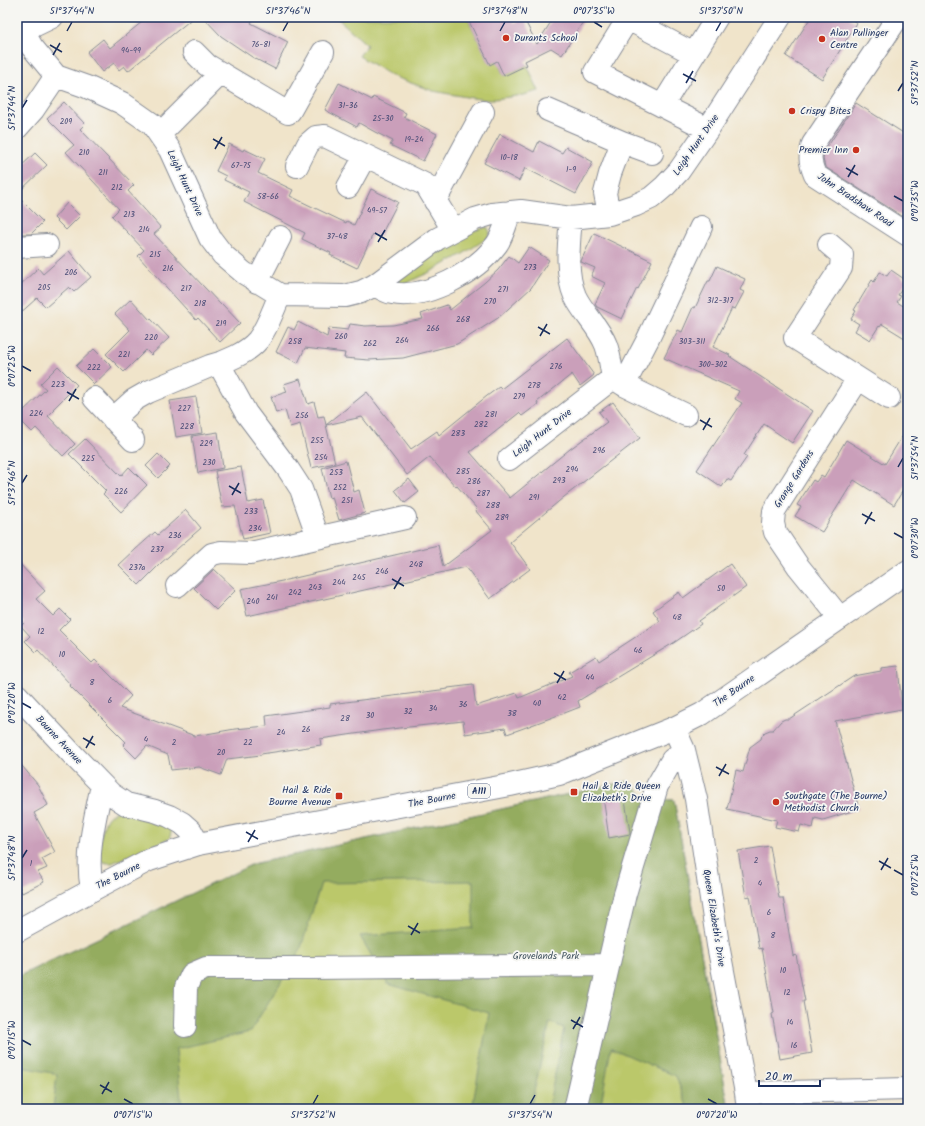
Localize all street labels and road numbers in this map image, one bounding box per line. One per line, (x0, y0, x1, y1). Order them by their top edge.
street label: Leigh Hunt Drive (669, 110, 723, 179)
street label: Leigh Hunt Drive (163, 147, 208, 219)
street label: John Bradshaw Road (814, 169, 897, 232)
street label: Leigh Hunt Drive (509, 404, 576, 461)
street label: Grange Gardens (770, 446, 819, 511)
street label: The Bourne (710, 670, 759, 711)
street label: Bourne Avenue (32, 712, 86, 769)
road number: A111 (468, 784, 490, 798)
street label: The Bourne (407, 787, 458, 812)
street label: The Bourne (93, 858, 143, 894)
street label: Queen Elizabeth's Drive (698, 868, 730, 969)

